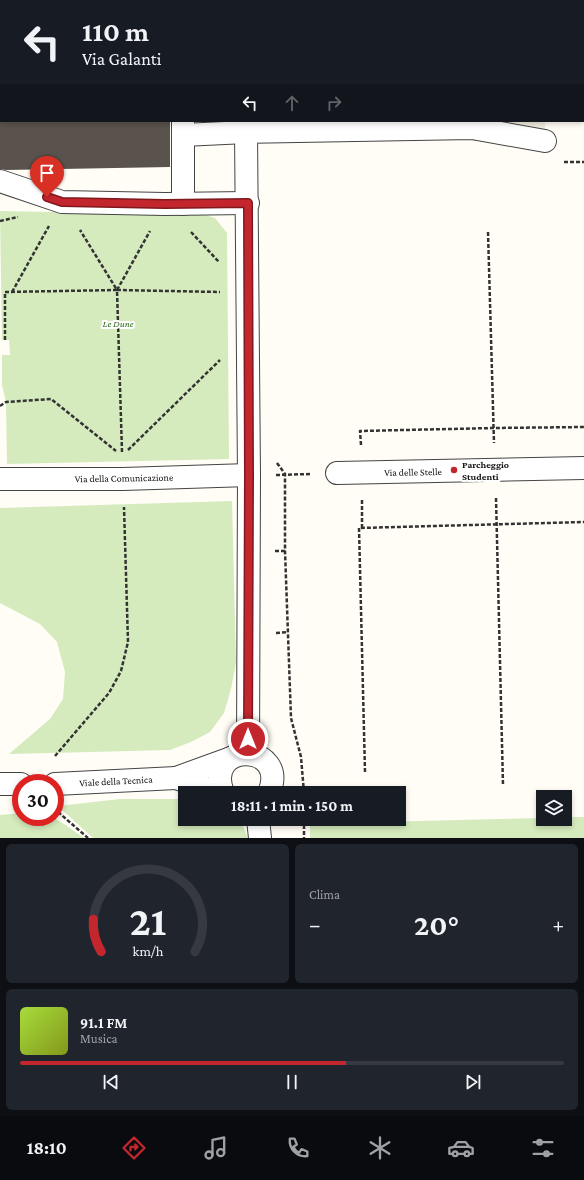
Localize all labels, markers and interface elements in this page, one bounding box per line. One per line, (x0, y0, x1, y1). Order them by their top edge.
icon: left (16, 16, 68, 68)
text: 110 m (82, 16, 149, 47)
text: Via Galanti (82, 49, 162, 69)
icon: left (239, 92, 261, 114)
icon: ahead (281, 92, 303, 114)
icon: right (323, 92, 345, 114)
pin (30, 156, 64, 197)
icon: arrive (36, 162, 58, 184)
park label: Le Dune (102, 318, 134, 329)
place label: Parcheggio Studenti (462, 459, 509, 482)
marker: Parcheggio Studenti (449, 465, 459, 475)
street label: Via delle Stelle (384, 466, 443, 478)
street label: Via della Comunicazione (75, 472, 174, 484)
position arrow (227, 718, 269, 760)
speed limit sign: 30 (12, 774, 64, 826)
street label: Viale della Tecnica (79, 774, 153, 788)
map controls (536, 790, 572, 826)
button: layers (536, 790, 572, 826)
text: 18:11 · 1 min · 150 m (231, 798, 353, 814)
text: Clima (309, 887, 340, 902)
text: 21 (129, 897, 166, 943)
text: 20° (414, 908, 459, 941)
text: − (309, 912, 321, 937)
text: + (552, 912, 564, 937)
text: km/h (132, 942, 163, 958)
text: 91.1 FM (80, 1015, 127, 1031)
text: Musica (80, 1031, 118, 1046)
icon: previous (100, 1071, 122, 1093)
icon: pause (281, 1071, 303, 1093)
icon: next (462, 1071, 484, 1093)
icon: directions (120, 1134, 148, 1162)
icon: music (202, 1134, 230, 1162)
icon: phone (284, 1134, 312, 1162)
icon: climate (366, 1134, 394, 1162)
icon: car (447, 1134, 475, 1162)
icon: filters (529, 1134, 557, 1162)
text: 18:10 (27, 1138, 67, 1158)

